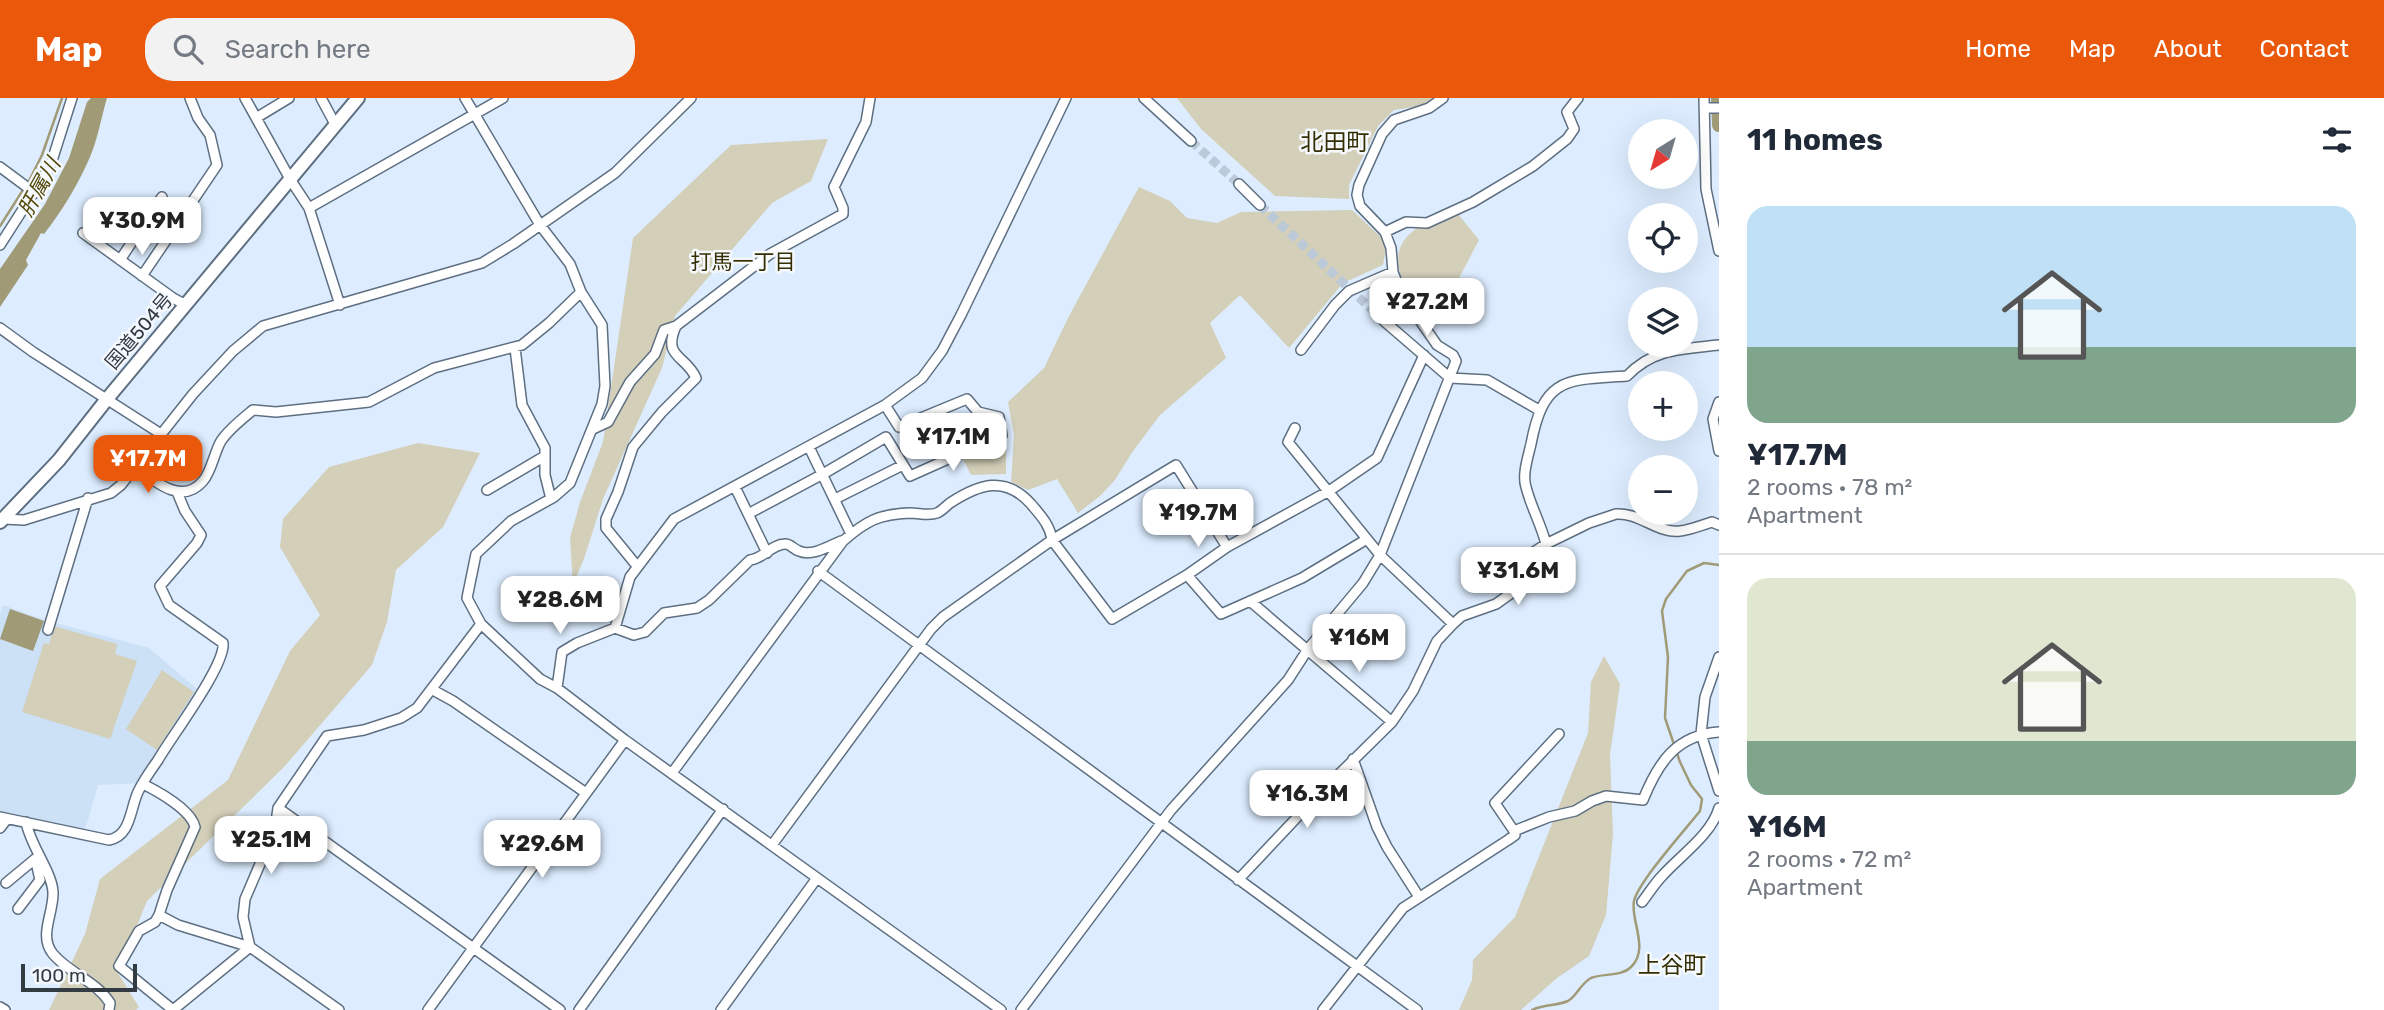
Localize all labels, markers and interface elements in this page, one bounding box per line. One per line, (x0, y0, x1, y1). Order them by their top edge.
search box (145, 18, 635, 81)
text: Map (35, 30, 103, 69)
icon: search (169, 30, 207, 68)
text: Search here (225, 34, 370, 65)
text: Home (1965, 35, 2031, 63)
text: Map (2069, 35, 2116, 63)
text: About (2154, 35, 2222, 63)
text: Contact (2260, 35, 2349, 63)
north arrow (1628, 119, 1698, 189)
map controls (1628, 119, 1698, 525)
icon: filters (2318, 121, 2356, 159)
text: 11 homes (1747, 122, 1883, 158)
district label: 北田町 (1301, 128, 1370, 156)
water label: 肝属川 (13, 152, 66, 221)
pin: ¥30.9M (85, 198, 199, 257)
button: locate (1628, 203, 1698, 273)
text: ¥30.9M (99, 206, 185, 234)
district label: 打馬一丁目 (691, 249, 796, 274)
icon: home (1989, 252, 2115, 378)
pin: ¥27.2M (1370, 278, 1484, 338)
text: ¥27.2M (1385, 287, 1469, 315)
button: layers (1628, 287, 1698, 357)
street label: 国道504号 (101, 288, 177, 374)
button: + (1628, 371, 1698, 441)
pin: ¥17.1M (896, 414, 1010, 473)
text: ¥17.1M (916, 422, 990, 450)
pin: ¥17.7M (91, 436, 205, 495)
text: ¥17.7M (1747, 437, 1848, 473)
text: ¥17.7M (109, 444, 187, 472)
button: − (1628, 455, 1698, 525)
text: 2 rooms · 78 m² (1747, 473, 1912, 501)
pin: ¥19.7M (1141, 490, 1255, 549)
text: ¥19.7M (1159, 498, 1237, 526)
text: Apartment (1747, 501, 1863, 529)
pin: ¥31.6M (1461, 547, 1575, 607)
text: ¥31.6M (1477, 556, 1559, 584)
pin: ¥28.6M (503, 576, 617, 636)
text: ¥28.6M (517, 585, 603, 613)
pin: ¥16M (1318, 614, 1400, 674)
text: ¥16M (1328, 623, 1390, 651)
icon: home (1989, 624, 2115, 750)
pin: ¥16.3M (1250, 770, 1364, 830)
text: ¥16.3M (1266, 779, 1348, 807)
text: ¥16M (1747, 809, 1827, 845)
pin: ¥25.1M (214, 816, 328, 876)
pin: ¥29.6M (485, 820, 599, 880)
text: ¥25.1M (230, 825, 312, 853)
text: ¥29.6M (500, 829, 584, 857)
text: 2 rooms · 72 m² (1747, 845, 1911, 873)
text: Apartment (1747, 873, 1863, 901)
district label: 上谷町 (1638, 951, 1707, 979)
scale bar (21, 961, 136, 993)
text: 100 m (32, 964, 86, 987)

